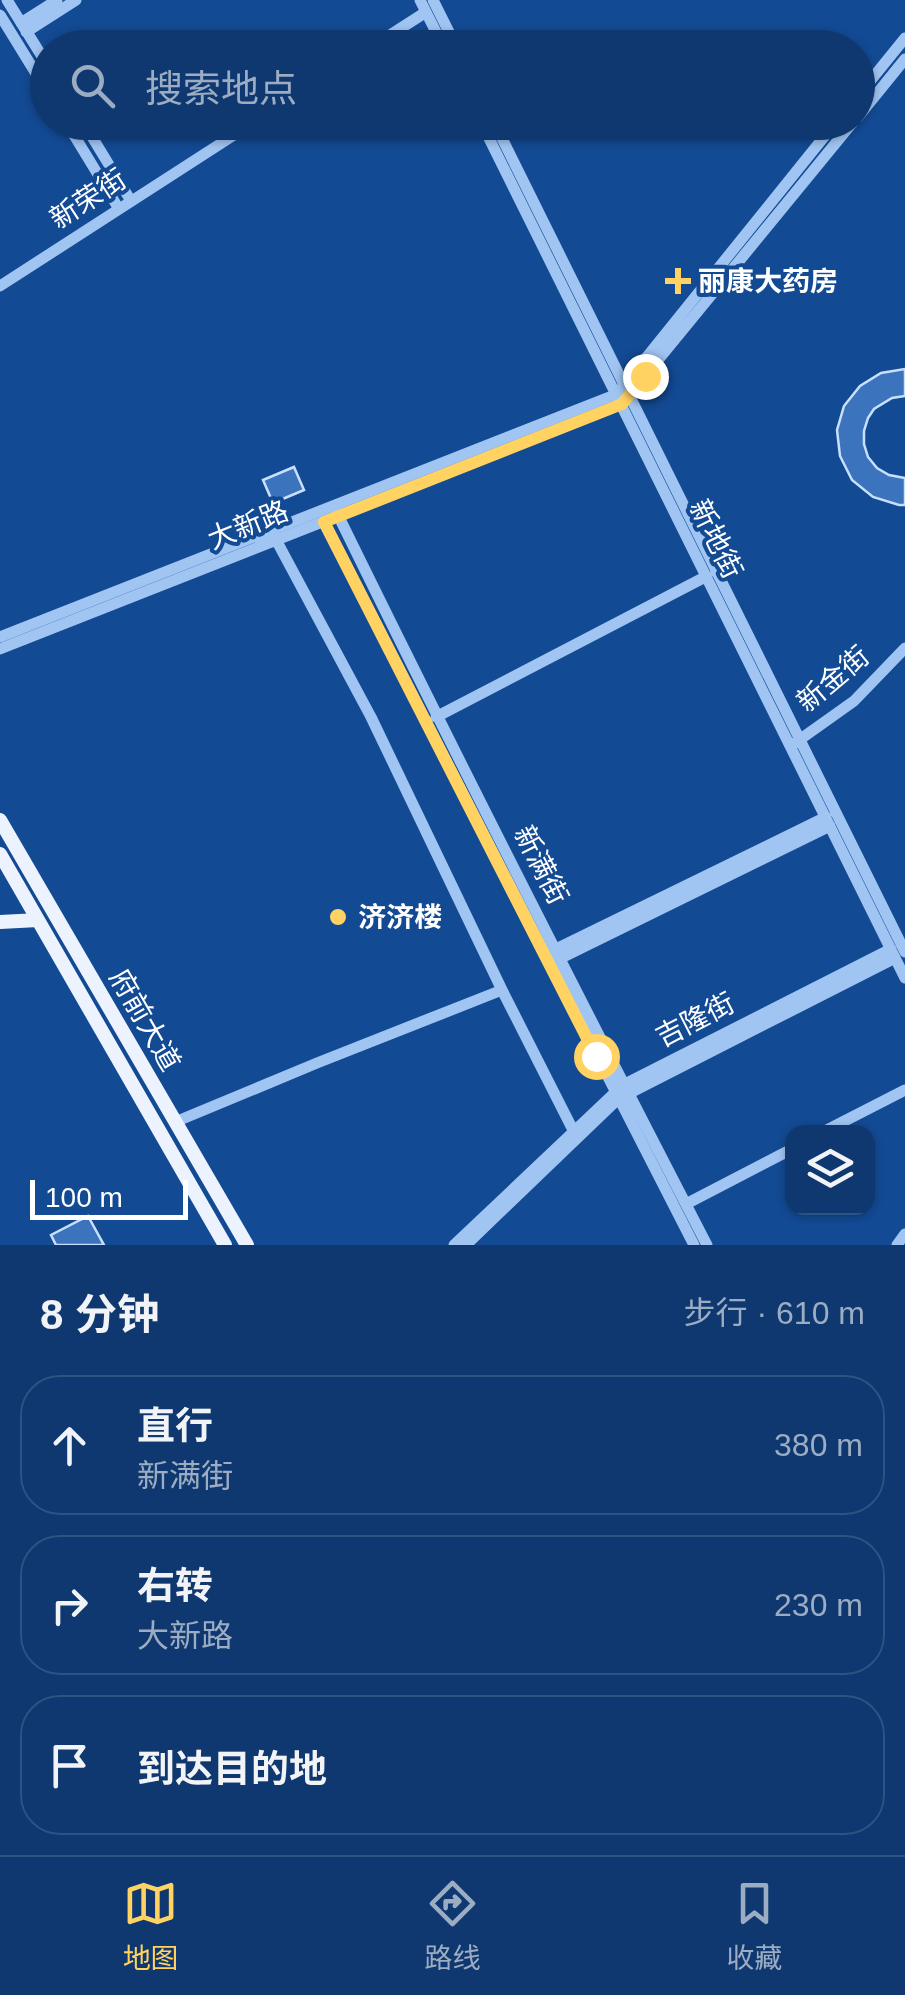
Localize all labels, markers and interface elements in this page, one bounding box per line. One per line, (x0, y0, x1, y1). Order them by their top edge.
search box (30, 30, 875, 140)
icon: search (65, 58, 120, 113)
text: 搜索地点 (145, 68, 297, 110)
street label: 新荣街 (44, 163, 132, 235)
place label: 丽康大药房 (698, 266, 838, 297)
marker: 丽康大药房 (667, 270, 689, 292)
route end (623, 354, 669, 400)
street label: 新地街 (684, 494, 748, 584)
street label: 大新路 (203, 495, 293, 555)
street label: 新金街 (791, 640, 875, 718)
street label: 新满街 (508, 821, 574, 909)
place label: 济济楼 (358, 902, 442, 933)
marker: 济济楼 (327, 906, 349, 928)
street label: 府前大道 (104, 964, 186, 1076)
street label: 吉隆街 (651, 987, 739, 1053)
route start (574, 1034, 620, 1080)
map controls (785, 1125, 875, 1215)
button: layers (785, 1125, 875, 1215)
scale bar (30, 1175, 188, 1220)
text: 100 m (45, 1182, 123, 1213)
text: 8 分钟 (40, 1291, 159, 1338)
text: 步行 · 610 m (684, 1295, 865, 1331)
text: 直行 (137, 1405, 213, 1447)
icon: ahead (42, 1418, 97, 1473)
text: 380 m (774, 1427, 863, 1463)
text: 新满街 (137, 1458, 233, 1494)
text: 右转 (137, 1565, 213, 1607)
icon: right (42, 1578, 97, 1633)
text: 230 m (774, 1587, 863, 1623)
text: 大新路 (137, 1618, 233, 1654)
icon: arrive (42, 1738, 97, 1793)
text: 到达目的地 (137, 1748, 327, 1790)
tab: 地图 (123, 1876, 179, 1976)
tab: 路线 (424, 1876, 480, 1976)
tab: 收藏 (726, 1876, 782, 1976)

